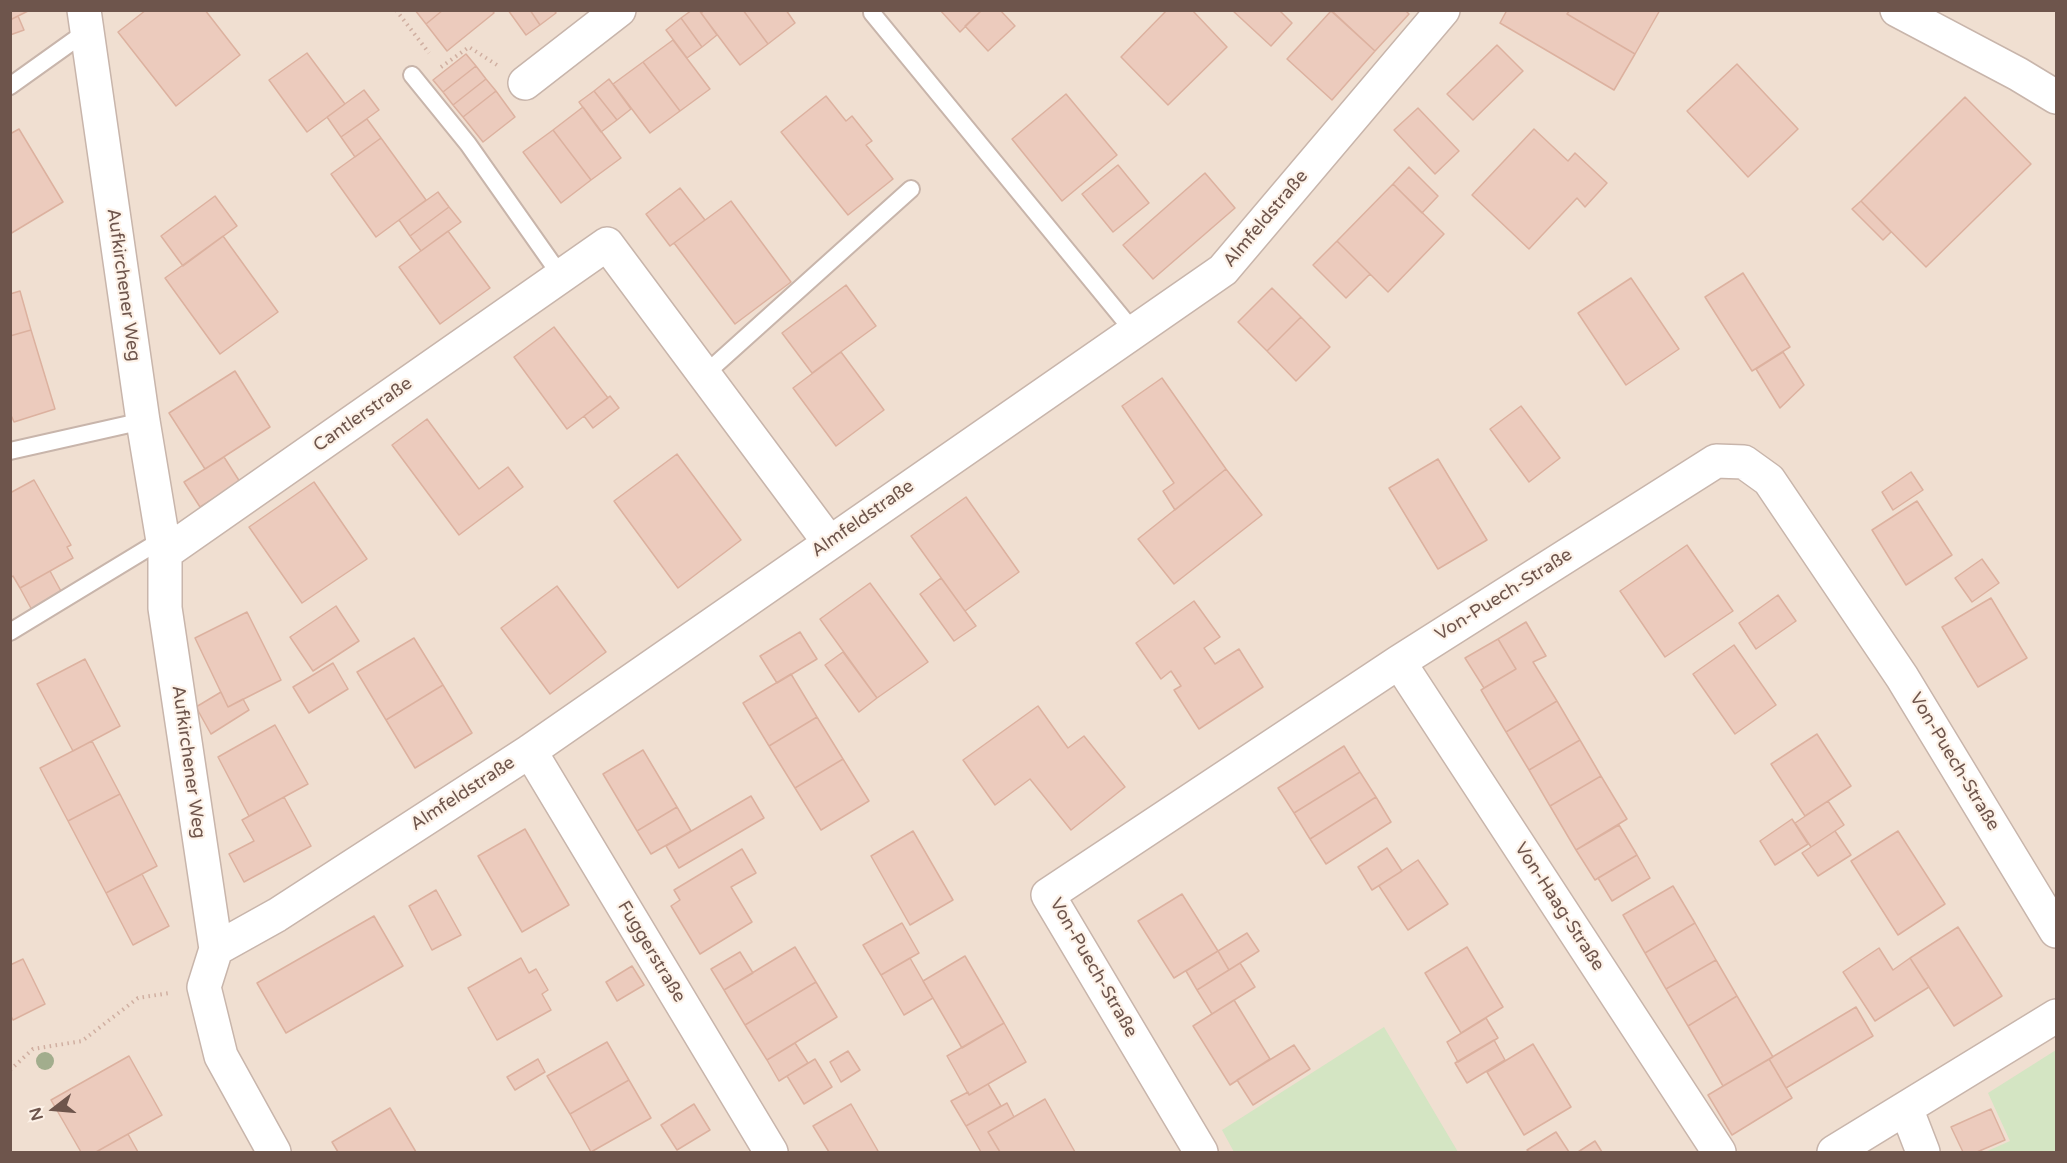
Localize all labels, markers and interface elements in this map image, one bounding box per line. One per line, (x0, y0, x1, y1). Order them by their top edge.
street label: Almfeldstraße (1219, 166, 1313, 272)
street label: Aufkirchener Weg (102, 207, 144, 363)
street label: Cantlerstraße (310, 373, 416, 457)
street label: Almfeldstraße (808, 476, 918, 562)
street label: Von-Puech-Straße (1432, 544, 1576, 646)
street label: Aufkirchener Weg (167, 684, 209, 840)
street label: Von-Puech-Straße (1904, 689, 2004, 835)
street label: Almfeldstraße (407, 752, 519, 836)
street label: Von-Haag-Straße (1509, 839, 1609, 975)
street label: Von-Puech-Straße (1044, 895, 1142, 1041)
street label: Fuggerstraße (612, 897, 690, 1007)
north arrow (24, 1079, 84, 1139)
text: N (25, 1105, 48, 1123)

